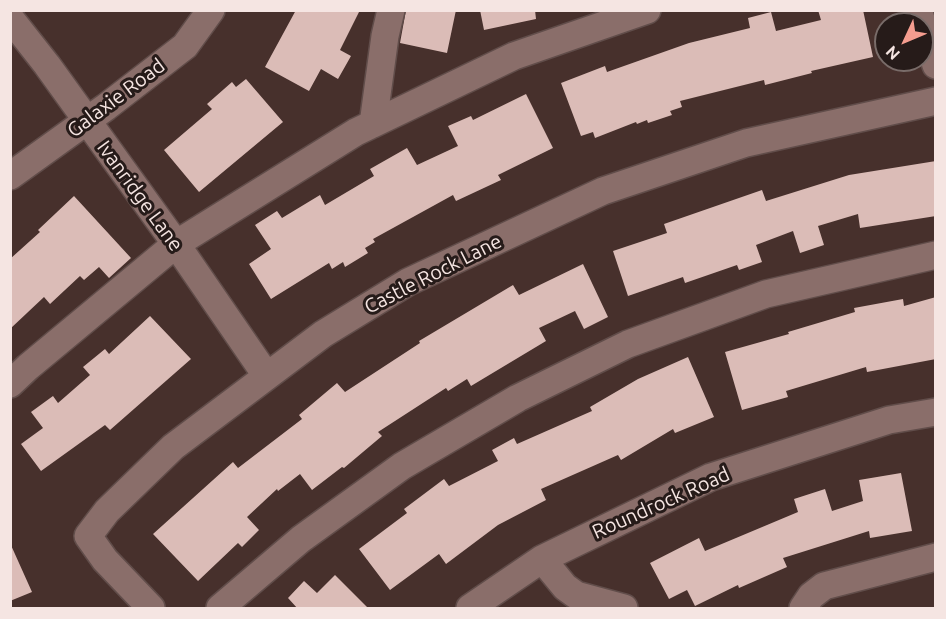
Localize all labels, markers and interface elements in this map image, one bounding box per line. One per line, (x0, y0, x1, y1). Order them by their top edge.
north arrow (874, 12, 934, 72)
text: N (882, 43, 903, 64)
street label: Galaxie Road (63, 54, 169, 142)
street label: Ivanridge Lane (92, 136, 188, 256)
street label: Castle Rock Lane (360, 229, 506, 319)
street label: Roundrock Road (589, 462, 733, 544)

